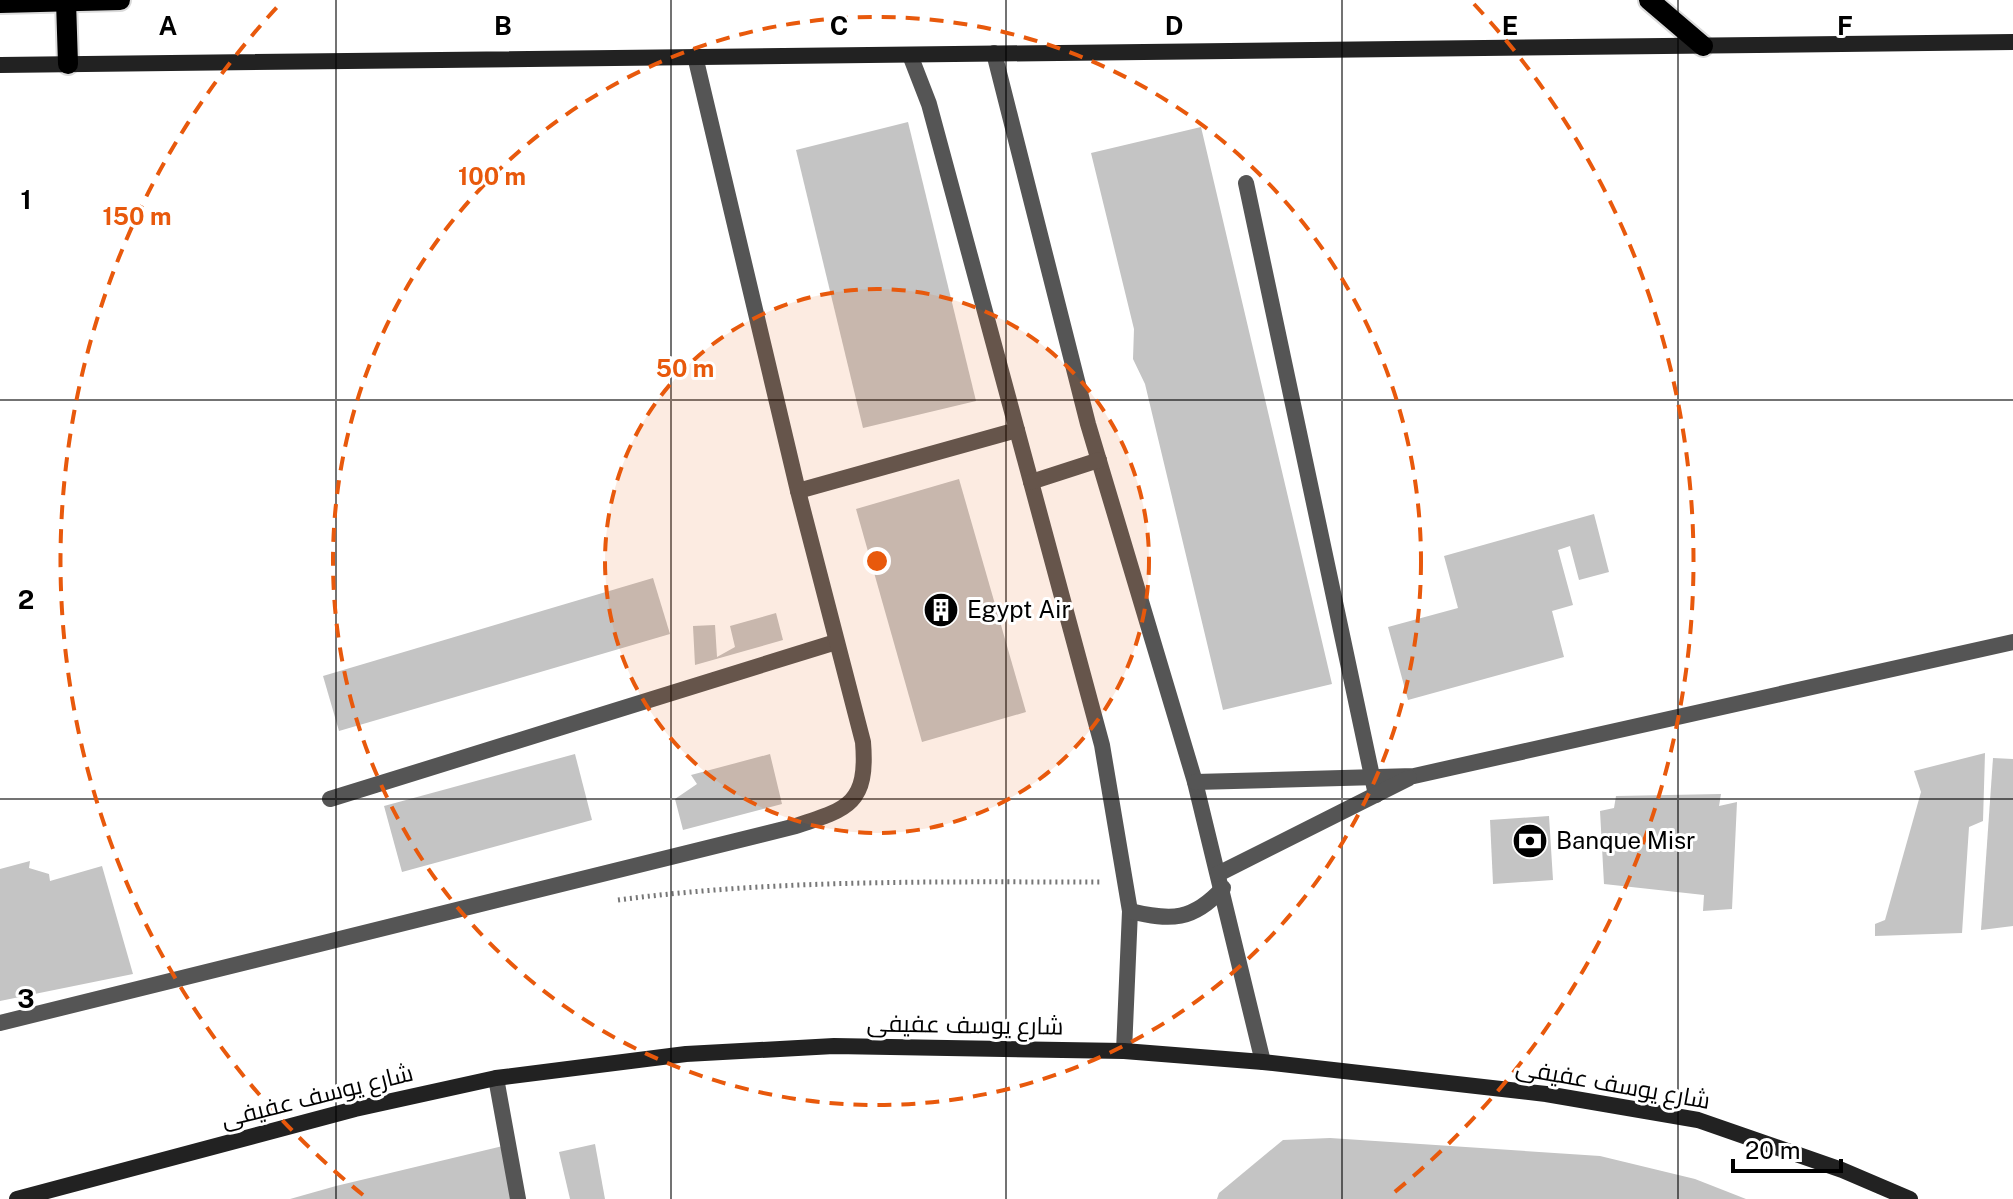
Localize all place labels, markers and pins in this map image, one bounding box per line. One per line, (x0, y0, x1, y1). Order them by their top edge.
centre of rings (863, 547, 891, 575)
building icon: Egypt Air (922, 591, 960, 629)
place label: Egypt Air (967, 595, 1071, 623)
bank icon: Banque Misr (1511, 822, 1549, 860)
place label: Banque Misr (1556, 826, 1695, 854)

